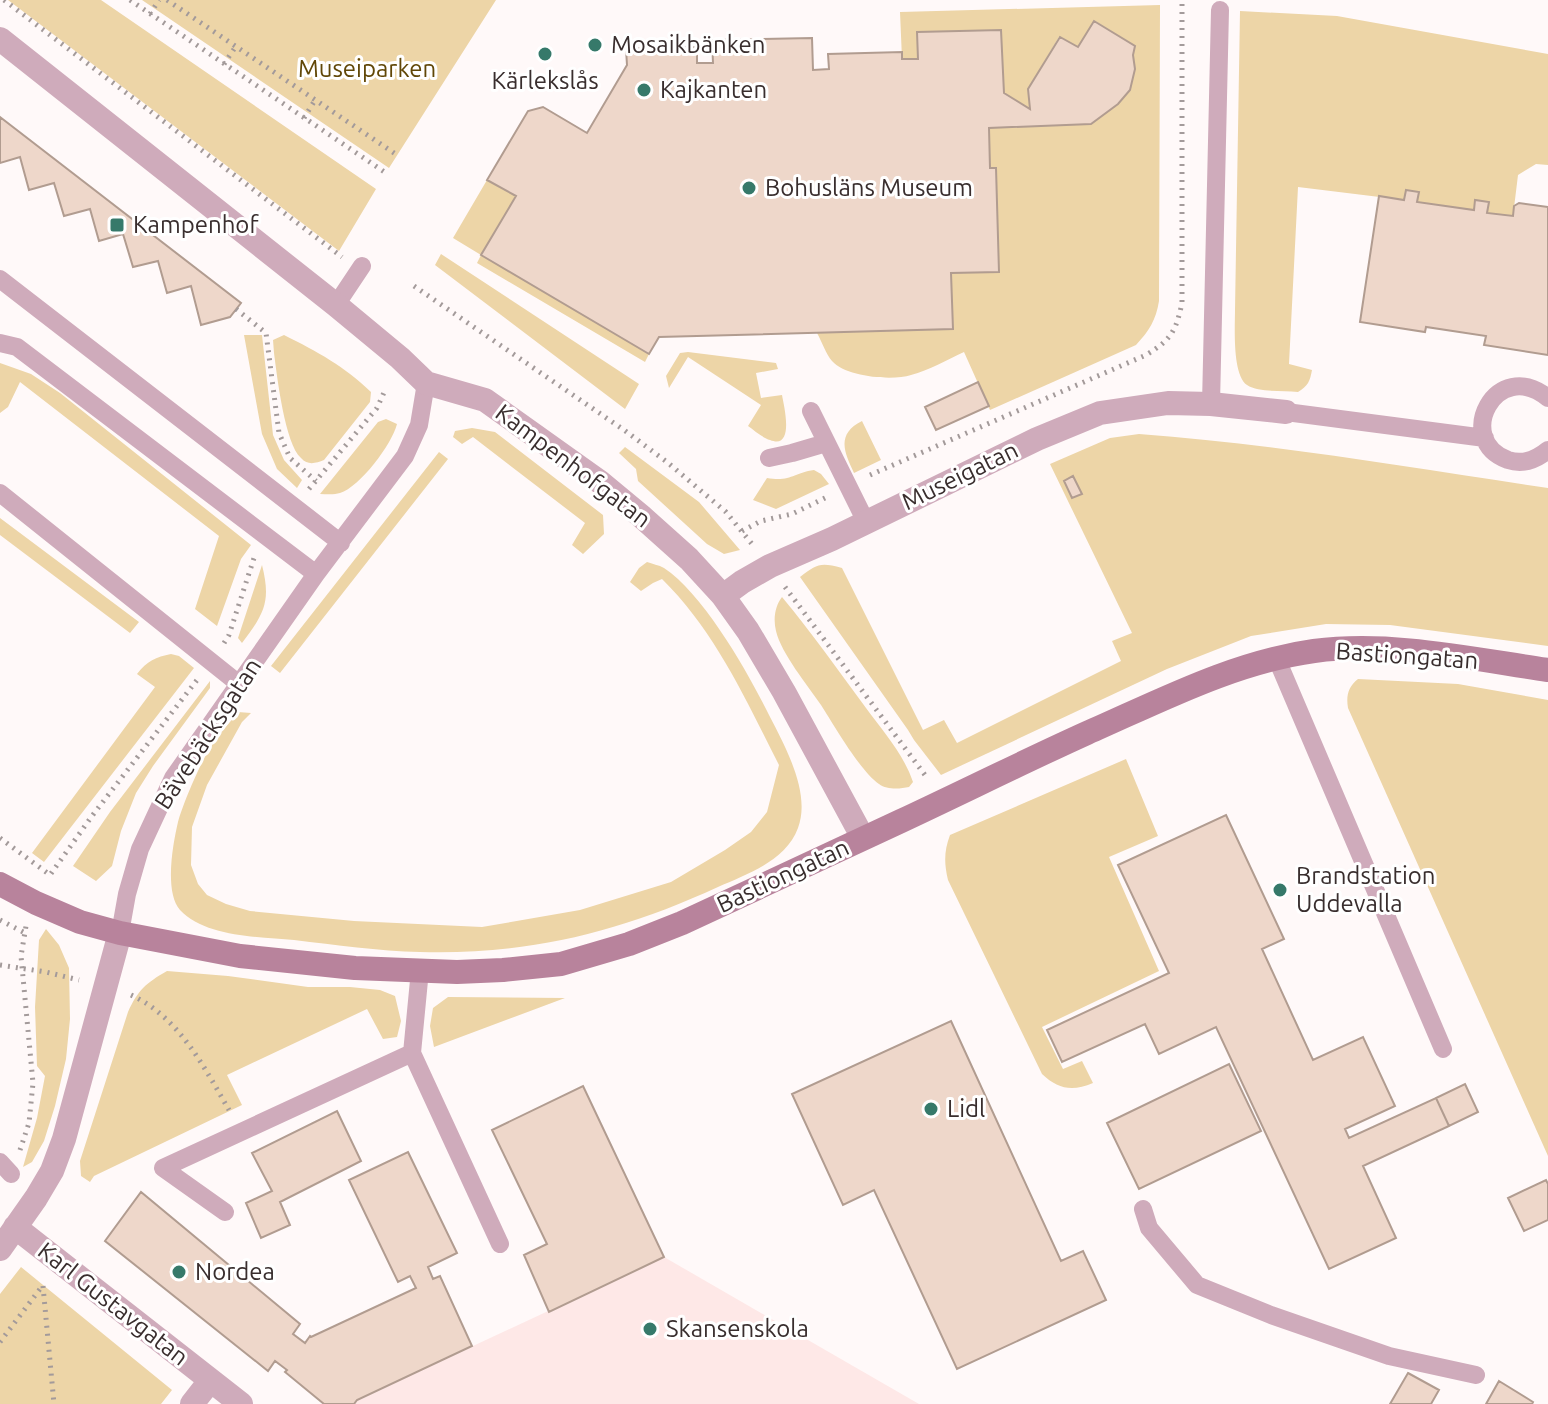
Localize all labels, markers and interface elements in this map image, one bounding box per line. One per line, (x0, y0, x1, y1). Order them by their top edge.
place label: Mosaikbänken (611, 31, 765, 58)
marker: Mosaikbänken (586, 36, 604, 54)
marker: Kärlekslås (536, 45, 554, 63)
park label: Museiparken (298, 55, 436, 82)
place label: Kärlekslås (491, 67, 599, 94)
place label: Kajkanten (660, 76, 767, 103)
marker: Kajkanten (635, 81, 653, 99)
place label: Bohusläns Museum (765, 174, 973, 201)
marker: Bohusläns Museum (740, 179, 758, 197)
place label: Kampenhof (133, 211, 259, 238)
marker: Kampenhof (108, 216, 126, 234)
street label: Kampenhofgatan (490, 399, 656, 533)
street label: Museigatan (897, 436, 1022, 515)
street label: Bastiongatan (1335, 637, 1479, 674)
street label: Bävebäcksgatan (149, 653, 266, 814)
street label: Bastiongatan (712, 833, 853, 918)
place label: Brandstation Uddevalla (1296, 862, 1436, 917)
marker: Brandstation Uddevalla (1271, 881, 1289, 899)
place label: Lidl (947, 1095, 985, 1122)
marker: Lidl (922, 1100, 940, 1118)
street label: Karl Gustavgatan (33, 1237, 194, 1371)
place label: Nordea (195, 1258, 275, 1285)
marker: Nordea (170, 1263, 188, 1281)
place label: Skansenskola (666, 1315, 809, 1342)
marker: Skansenskola (641, 1320, 659, 1338)

